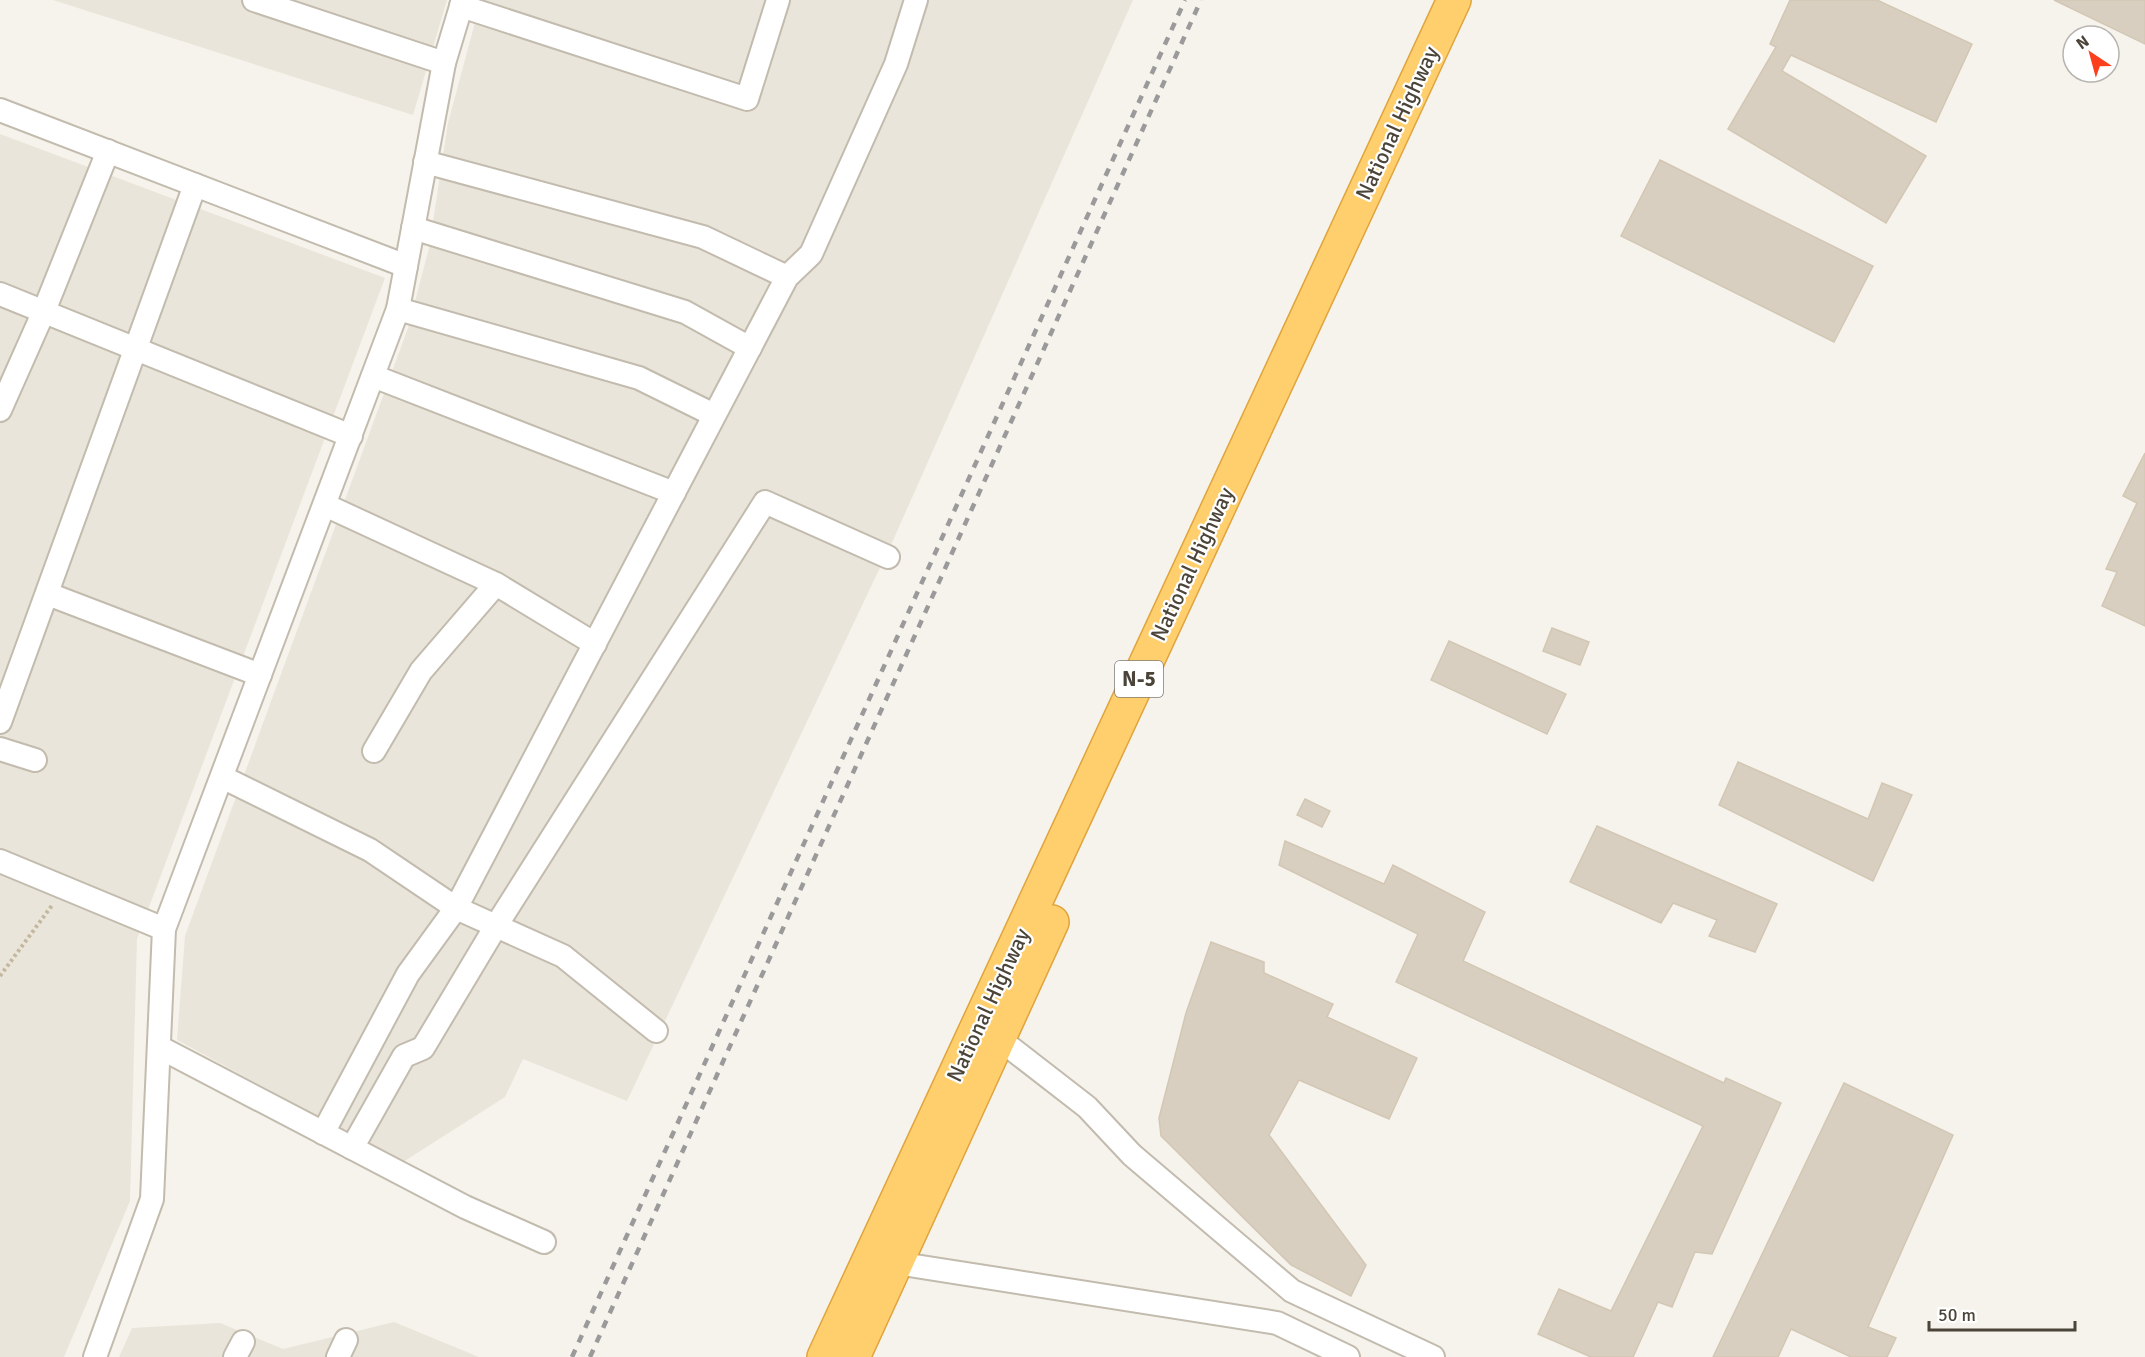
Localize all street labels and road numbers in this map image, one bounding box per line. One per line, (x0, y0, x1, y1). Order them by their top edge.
street label: National Highway (1350, 41, 1445, 204)
street label: National Highway (1145, 482, 1240, 645)
road number: N-5 (1115, 661, 1163, 697)
street label: National Highway (941, 923, 1036, 1086)

